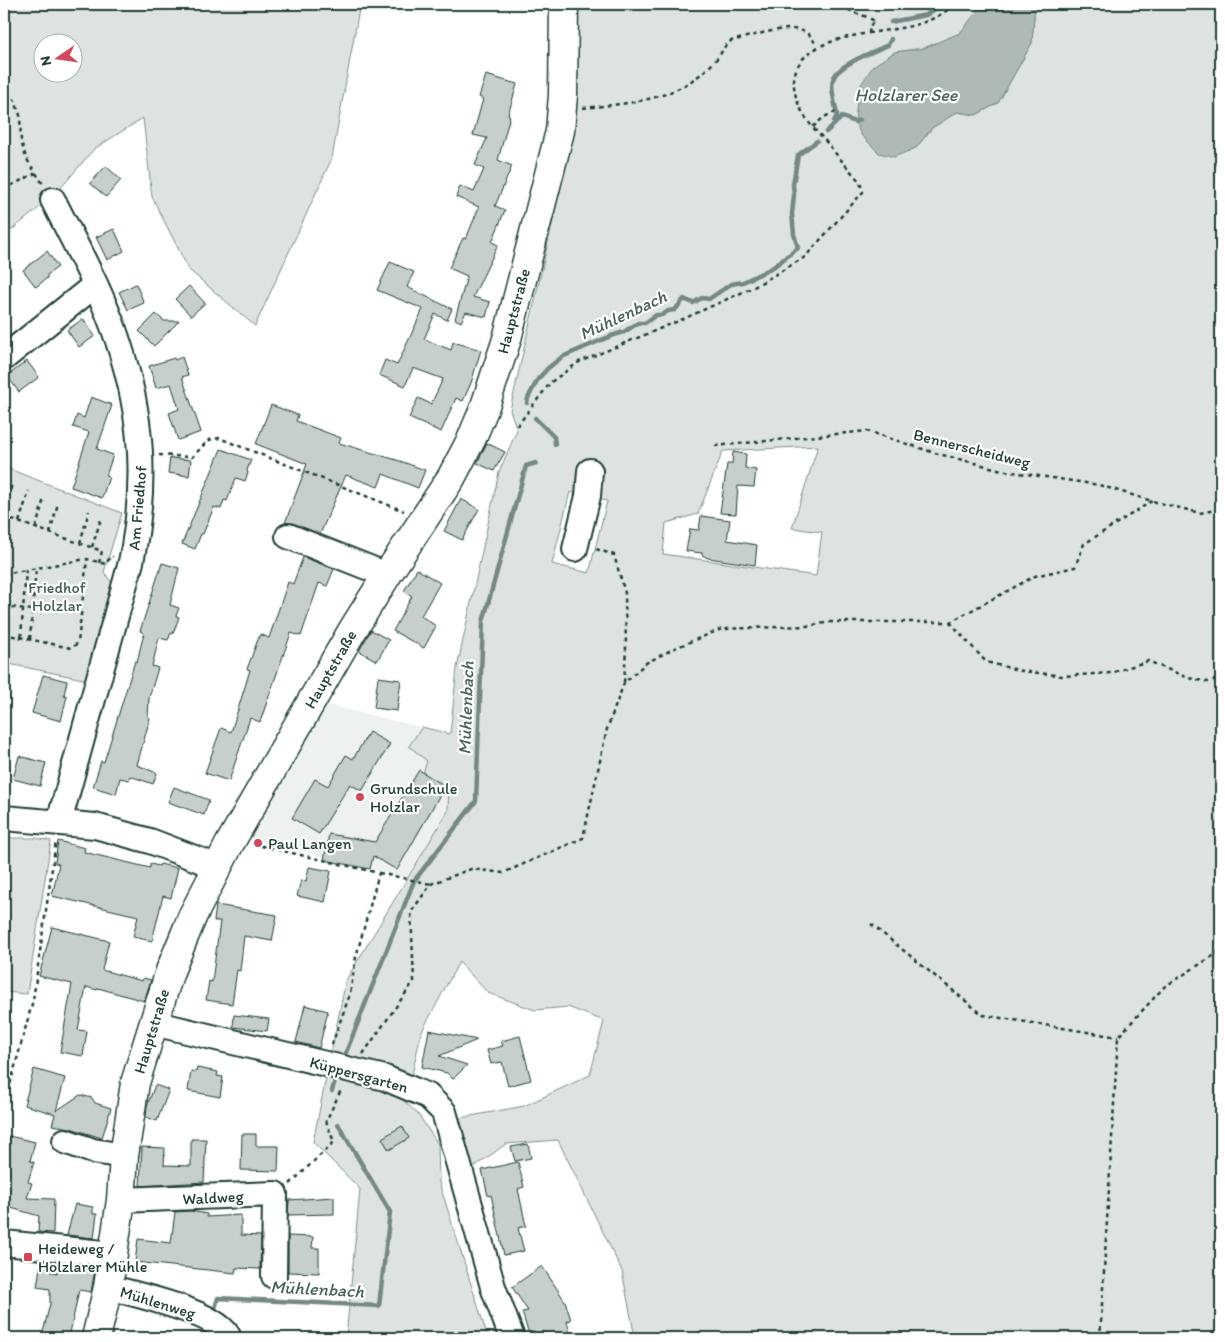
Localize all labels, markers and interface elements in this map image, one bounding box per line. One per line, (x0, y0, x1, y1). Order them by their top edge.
north arrow (32, 32, 82, 82)
text: N (36, 54, 55, 67)
water label: Holzlarer See (855, 84, 959, 106)
street label: Hauptstraße (493, 266, 534, 356)
water label: Mühlenbach (576, 285, 670, 345)
street label: Bennerscheidweg (911, 425, 1033, 472)
street label: Am Friedhof (124, 465, 151, 551)
park label: Friedhof Holzlar (28, 578, 87, 615)
street label: Hauptstraße (300, 627, 361, 712)
water label: Mühlenbach (453, 660, 479, 755)
place label: Grundschule Holzlar (370, 779, 458, 816)
marker: Grundschule Holzlar (354, 791, 366, 803)
place label: Paul Langen (268, 834, 352, 853)
marker: Paul Langen (252, 837, 264, 849)
street label: Hauptstraße (130, 986, 173, 1076)
street label: Küppersgarten (308, 1052, 411, 1097)
street label: Waldweg (182, 1186, 245, 1209)
place label: Heideweg / Holzlarer Mühle (38, 1239, 147, 1276)
marker: Heideweg / Holzlarer Mühle (22, 1251, 34, 1263)
water label: Mühlenbach (270, 1276, 365, 1302)
street label: Mühlenweg (118, 1282, 199, 1323)

